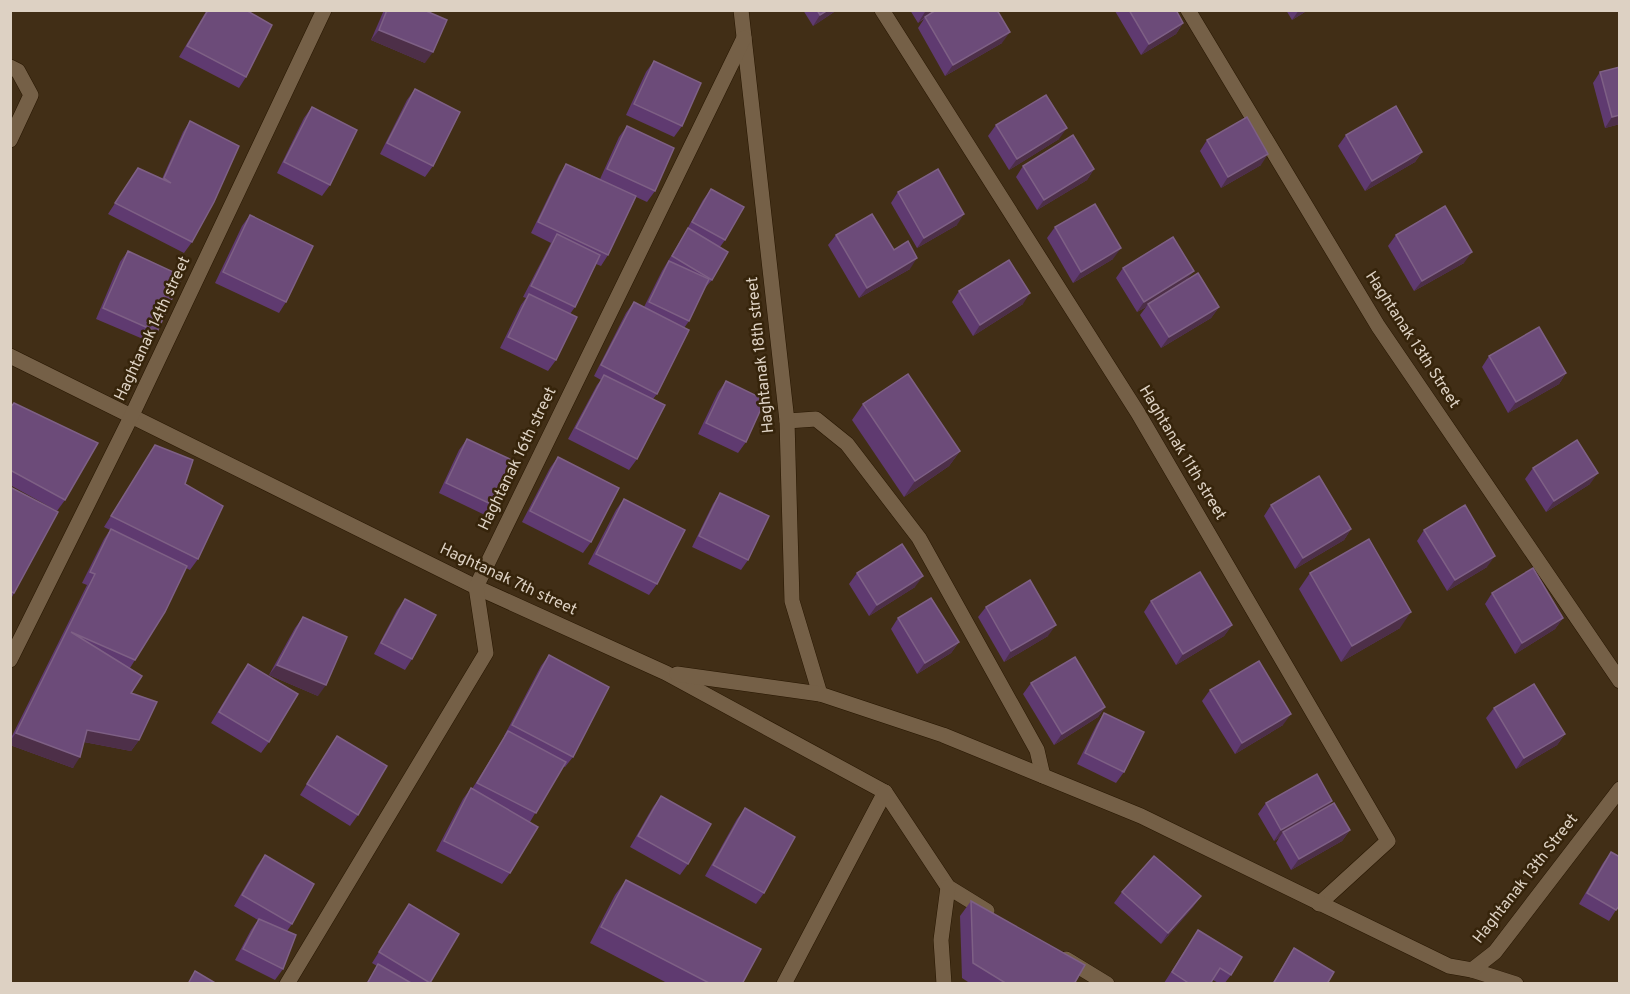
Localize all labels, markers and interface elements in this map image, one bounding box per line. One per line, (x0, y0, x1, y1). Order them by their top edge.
street label: Haghtanak 14th street (111, 253, 195, 405)
street label: Haghtanak 13th Street (1360, 268, 1464, 412)
street label: Haghtanak 18th street (743, 276, 779, 434)
street label: Haghtanak 11th street (1134, 382, 1230, 524)
street label: Haghtanak 16th street (475, 384, 561, 534)
street label: Haghtanak 7th street (436, 539, 580, 621)
street label: Haghtanak 13th Street (1469, 810, 1583, 948)

